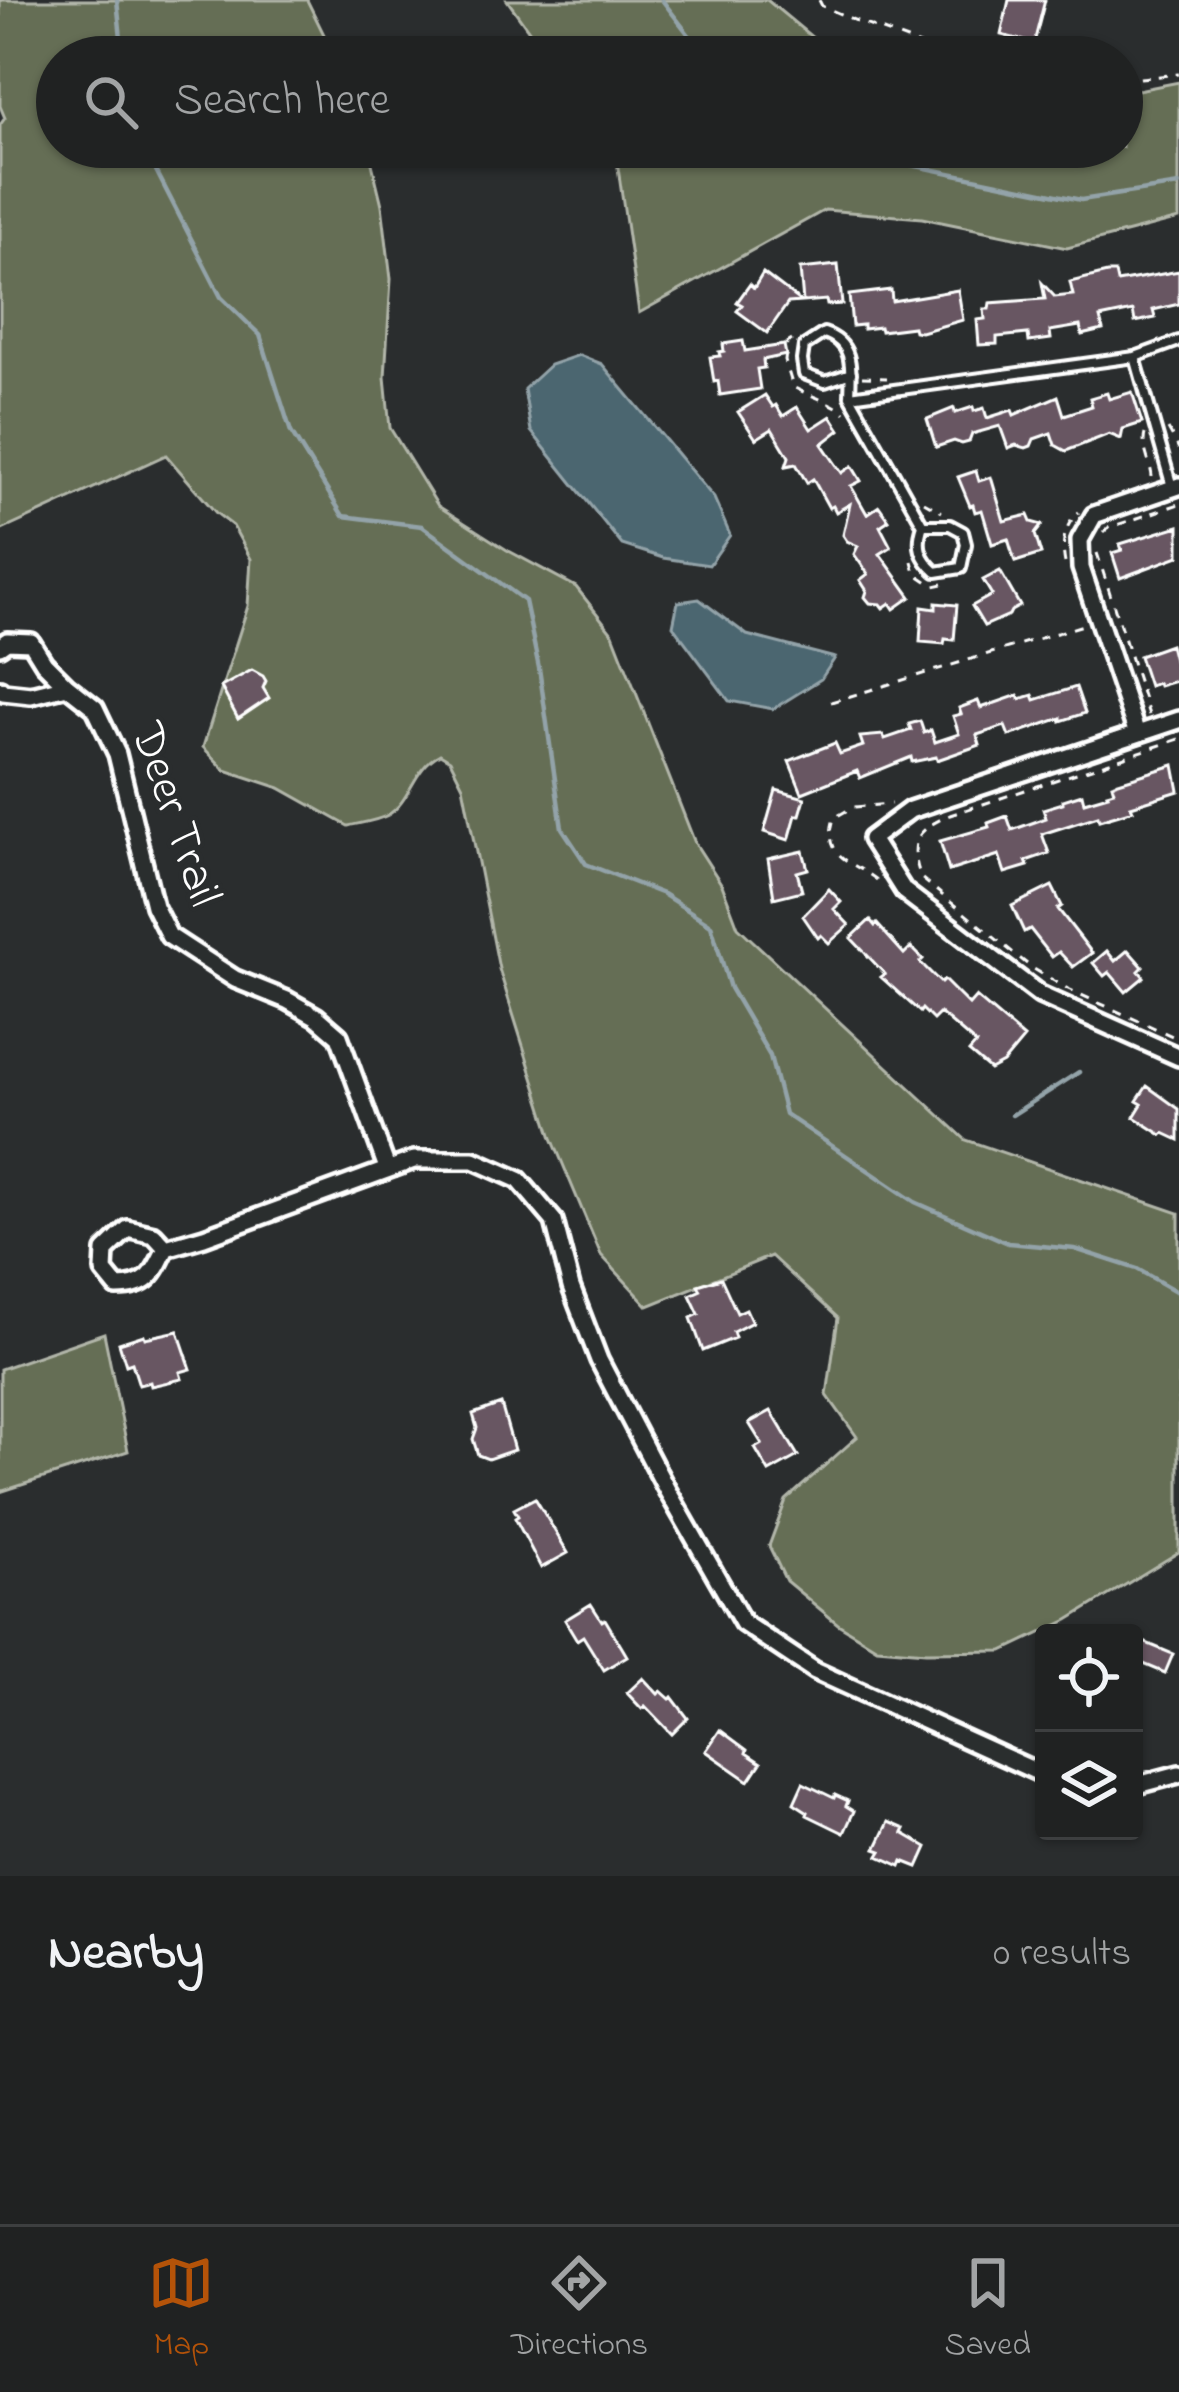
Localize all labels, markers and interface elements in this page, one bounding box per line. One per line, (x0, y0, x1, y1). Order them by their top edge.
search box (36, 36, 1143, 168)
icon: search (78, 69, 144, 135)
text: Search here (174, 69, 390, 135)
street label: Deer Trail (110, 713, 238, 916)
map controls (1035, 1624, 1143, 1840)
button: locate (1035, 1624, 1143, 1732)
button: layers (1035, 1732, 1143, 1840)
text: Nearby (48, 1917, 204, 1992)
text: 0 results (993, 1926, 1131, 1983)
tab: Map (148, 2250, 214, 2370)
tab: Directions (511, 2250, 648, 2370)
tab: Saved (945, 2250, 1031, 2370)

